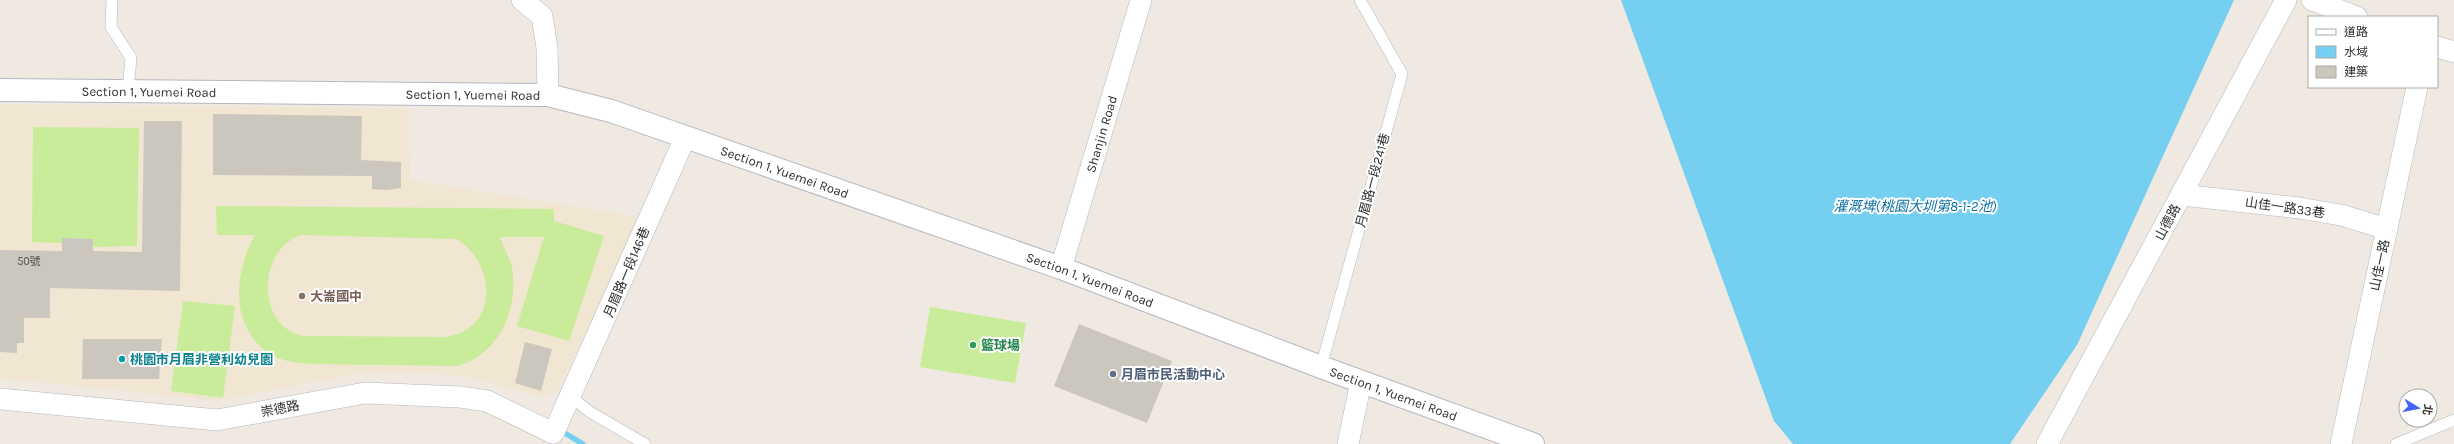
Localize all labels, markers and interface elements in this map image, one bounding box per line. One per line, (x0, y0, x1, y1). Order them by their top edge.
legend (2308, 16, 2438, 88)
text: 道路 (2344, 25, 2368, 39)
text: 水域 (2344, 45, 2368, 59)
text: 建築 (2344, 65, 2368, 79)
street label: Section 1, Yuemei Road (82, 84, 216, 100)
street label: Section 1, Yuemei Road (406, 87, 540, 103)
street label: Shanjin Road (1083, 94, 1120, 174)
street label: 月眉路一段241巷 (1353, 131, 1392, 229)
street label: Section 1, Yuemei Road (718, 143, 851, 201)
street label: 山佳一路33巷 (2244, 194, 2326, 221)
water label: 灌溉埤(桃園大圳第8-1-2池) (1834, 198, 1997, 215)
street label: 山德路 (2152, 201, 2183, 243)
street label: 月眉路一段146巷 (601, 225, 652, 320)
street label: 山佳一路 (2367, 238, 2392, 292)
street label: Section 1, Yuemei Road (1024, 250, 1156, 311)
house number: 50號 (17, 255, 41, 268)
place label: 大崙國中 (310, 289, 362, 304)
marker: 大崙國中 (297, 291, 307, 301)
place label: 籃球場 (981, 338, 1020, 353)
marker: 籃球場 (968, 340, 978, 350)
place label: 桃園市月眉非營利幼兒園 (130, 352, 273, 367)
marker: 桃園市月眉非營利幼兒園 (117, 354, 127, 364)
street label: Section 1, Yuemei Road (1327, 364, 1459, 424)
place label: 月眉市民活動中心 (1121, 367, 1225, 382)
marker: 月眉市民活動中心 (1108, 369, 1118, 379)
north arrow (2398, 388, 2438, 428)
street label: 崇德路 (260, 397, 301, 420)
text: 北 (2420, 403, 2435, 416)

